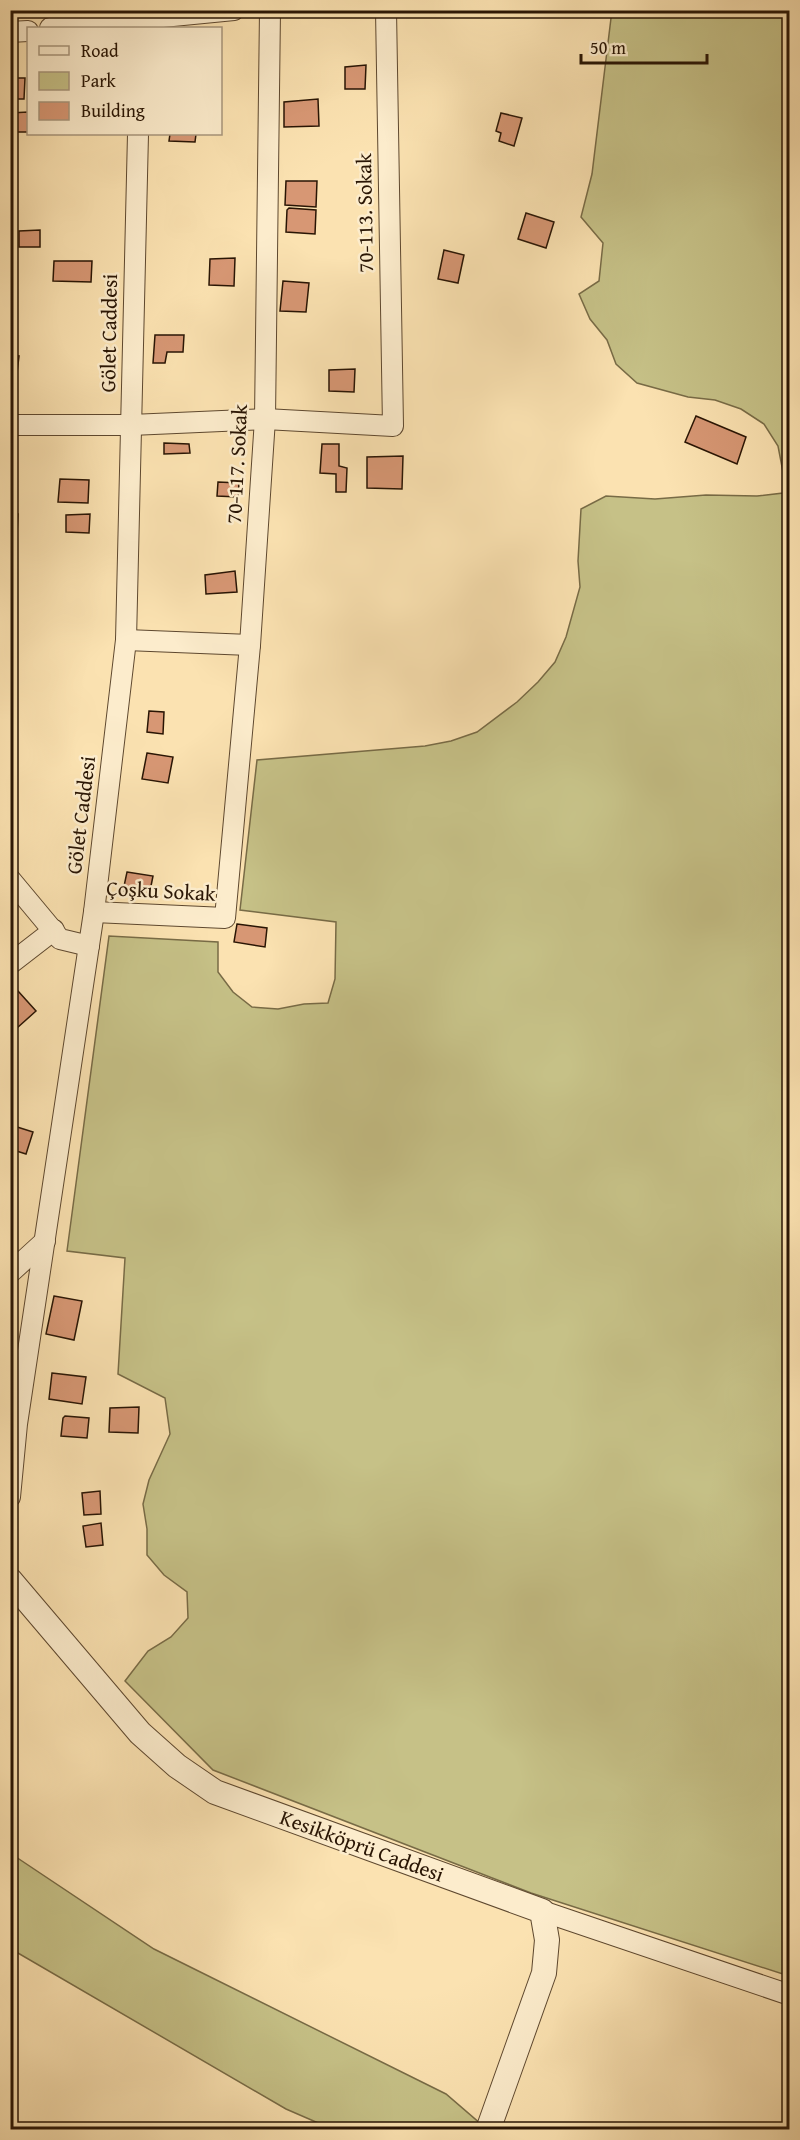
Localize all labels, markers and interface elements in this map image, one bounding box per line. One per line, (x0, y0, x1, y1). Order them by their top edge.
legend (27, 27, 222, 135)
scale bar (581, 27, 707, 65)
text: 50 m (590, 34, 626, 61)
text: Road (81, 37, 119, 64)
text: Park (81, 67, 117, 94)
text: Building (81, 97, 145, 124)
street label: 70-113. Sokak (348, 153, 381, 273)
street label: Gölet Caddesi (92, 273, 125, 393)
street label: 70-117. Sokak (218, 403, 255, 525)
street label: Gölet Caddesi (58, 754, 103, 876)
street label: Çoşku Sokak (106, 872, 217, 909)
street label: Kesikköprü Caddesi (276, 1801, 449, 1890)

